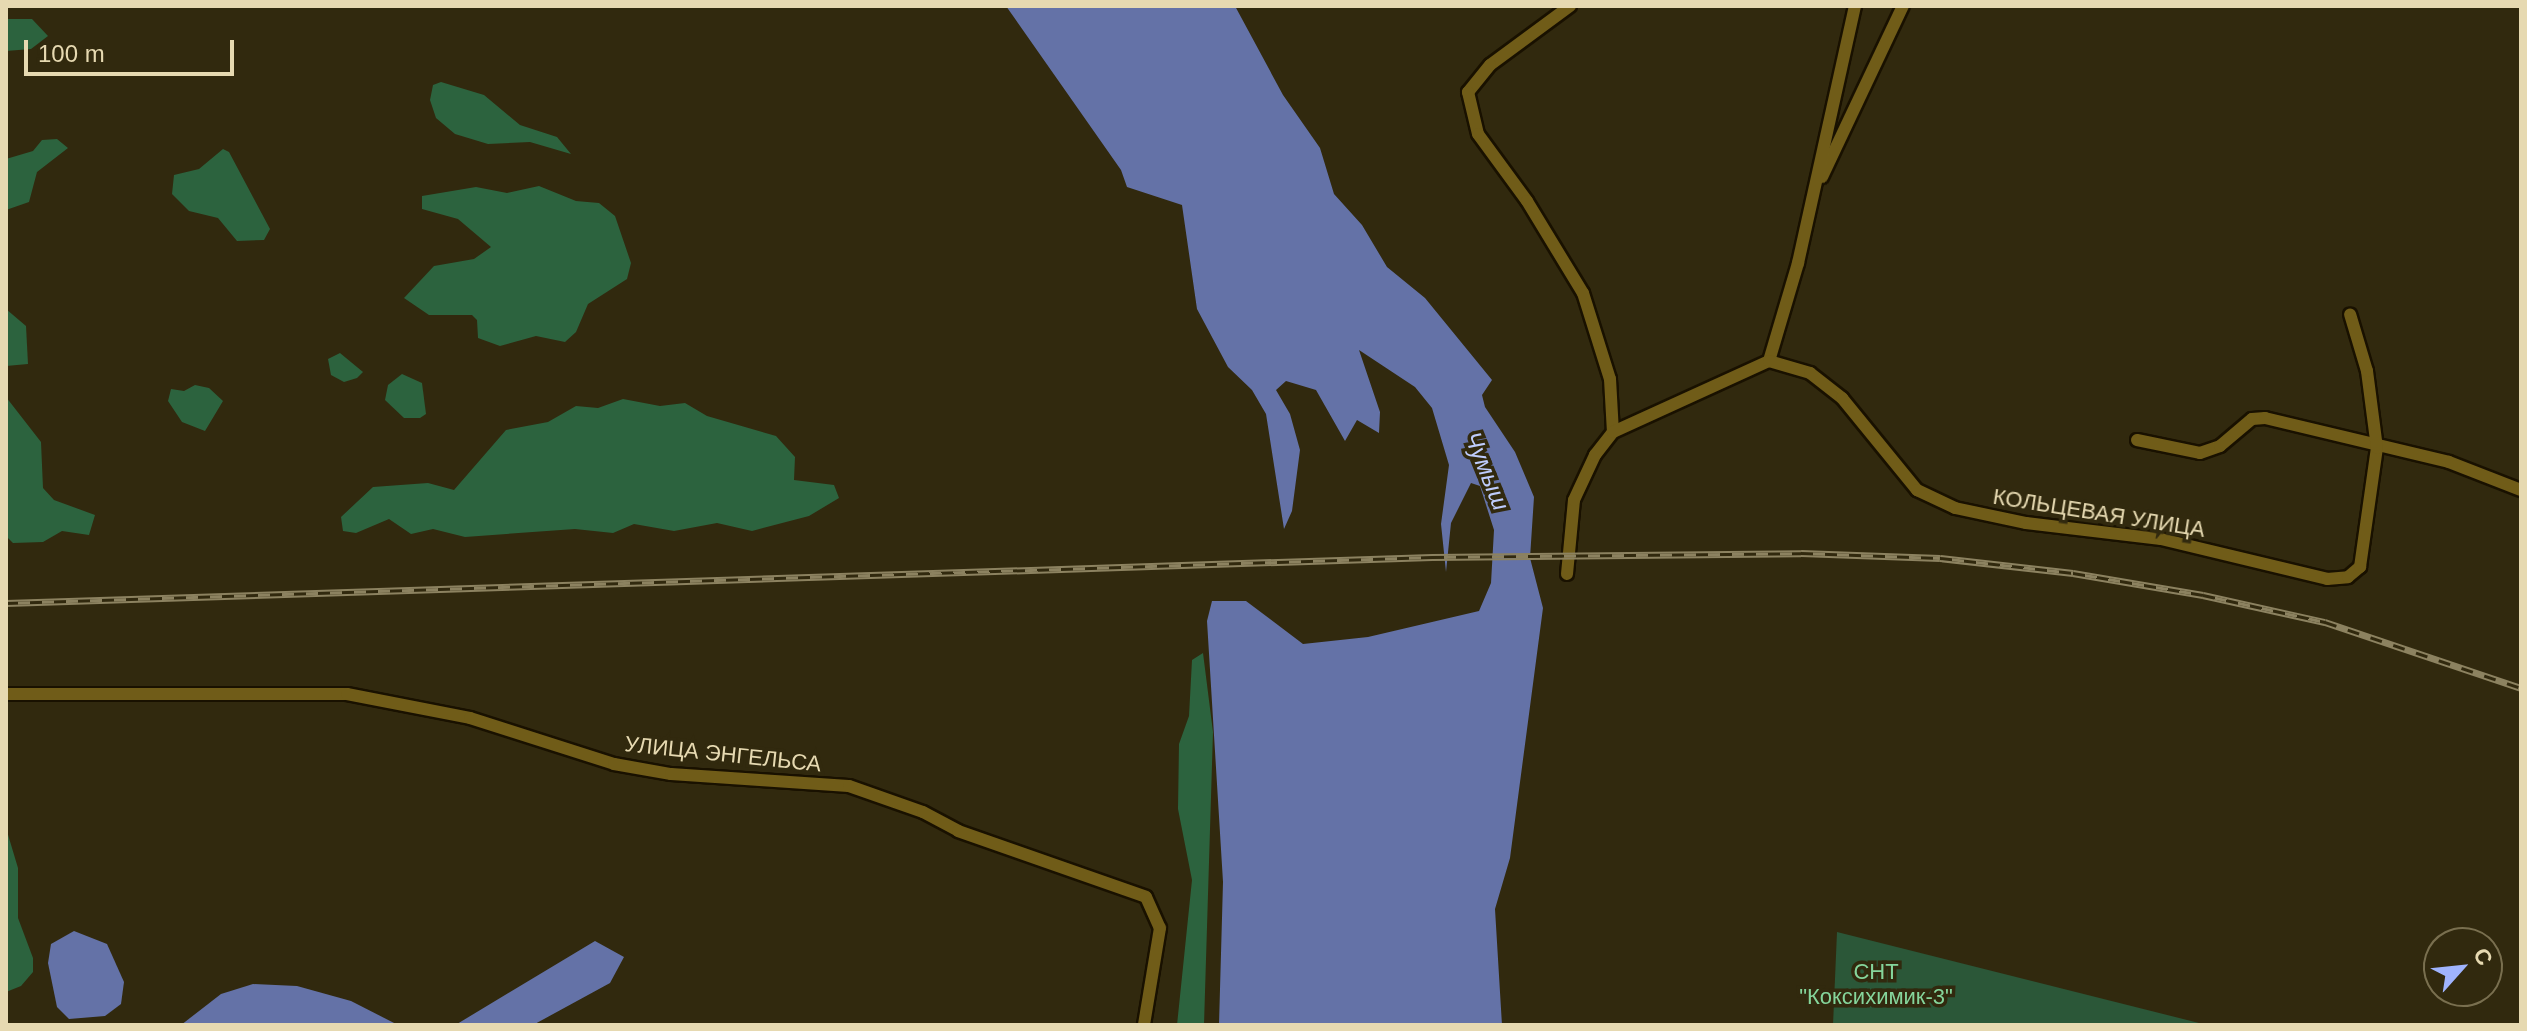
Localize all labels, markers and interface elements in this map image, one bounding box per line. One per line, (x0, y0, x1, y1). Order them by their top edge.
scale bar (28, 24, 238, 74)
text: 100 m (38, 40, 105, 67)
water label: Чумыш (1458, 428, 1516, 514)
street label: КОЛЬЦЕВАЯ УЛИЦА (1991, 483, 2207, 543)
street label: УЛИЦА ЭНГЕЛЬСА (624, 731, 822, 777)
north arrow (2423, 927, 2503, 1007)
text: С (2468, 944, 2498, 970)
park label: СНТ "Коксихимик-3" (1799, 958, 1953, 1010)

